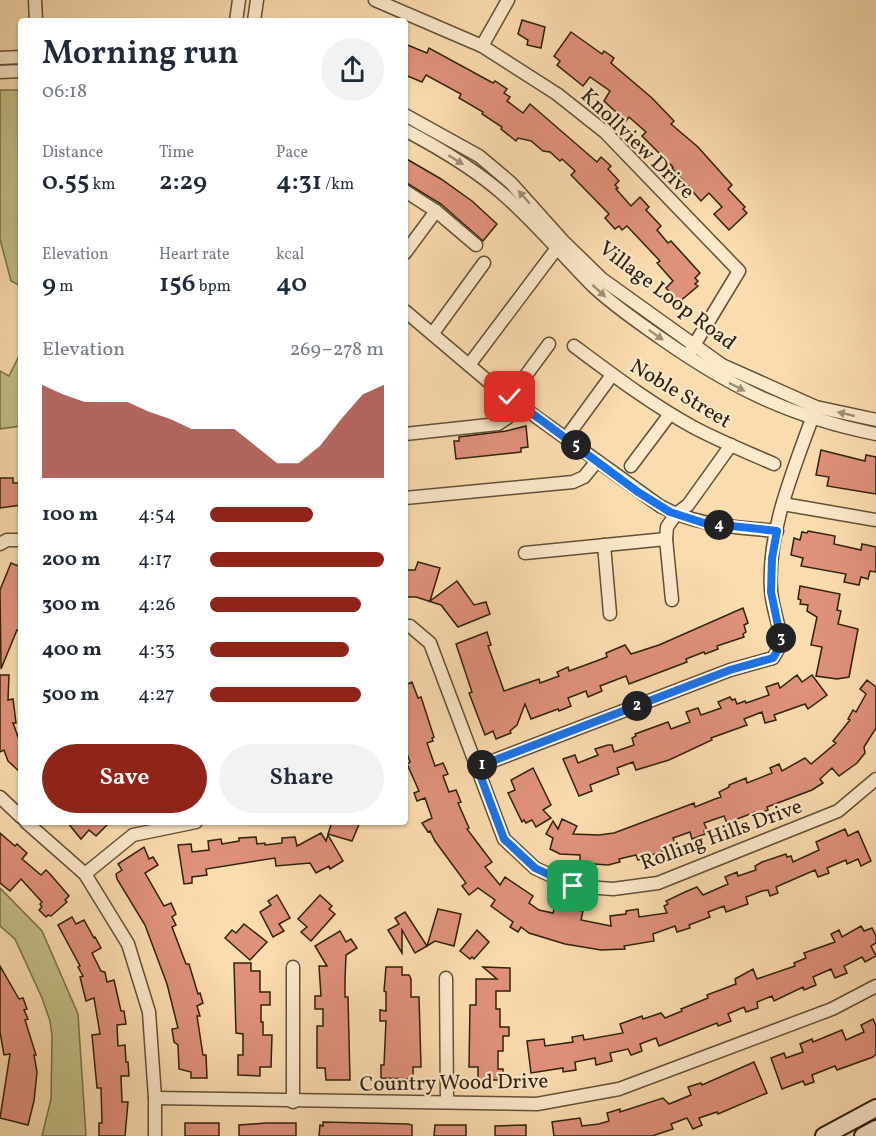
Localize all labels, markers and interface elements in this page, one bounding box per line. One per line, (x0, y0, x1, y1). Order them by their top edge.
text: Morning run (42, 32, 239, 78)
button: share (321, 38, 384, 101)
text: 06:18 (42, 78, 87, 106)
street label: Knollview Drive (573, 82, 700, 206)
text: Distance (42, 142, 103, 164)
text: Time (159, 142, 194, 164)
text: Pace (276, 142, 308, 164)
one-way arrow (448, 154, 464, 165)
text: 0.55 (42, 164, 89, 200)
text: 2:29 (159, 164, 207, 200)
text: 4:31 (276, 164, 322, 200)
text: km (89, 174, 116, 196)
text: /km (322, 174, 354, 196)
one-way arrow (518, 190, 531, 205)
street label: Village Loop Road (592, 235, 742, 358)
text: Elevation (42, 244, 109, 266)
text: Heart rate (159, 244, 230, 266)
text: kcal (276, 244, 304, 266)
text: 9 (42, 266, 56, 302)
text: 156 (159, 266, 196, 302)
text: 40 (276, 266, 307, 302)
text: m (56, 276, 73, 298)
text: bpm (196, 276, 231, 298)
one-way arrow (591, 284, 606, 297)
one-way arrow (648, 329, 664, 340)
text: Elevation (42, 336, 125, 364)
text: 269–278 m (290, 336, 384, 364)
street label: Noble Street (624, 353, 736, 436)
pin (484, 371, 535, 422)
icon: check (493, 380, 526, 413)
one-way arrow (729, 382, 746, 392)
one-way arrow (837, 408, 855, 418)
pin: 5 (561, 430, 591, 460)
text: 5 (572, 434, 580, 456)
text: 100 m (42, 501, 98, 529)
text: 4:54 (138, 501, 176, 529)
pin: 4 (704, 510, 734, 540)
text: 4 (714, 514, 724, 536)
text: 200 m (42, 546, 100, 574)
text: 4:17 (138, 546, 172, 574)
text: 300 m (42, 591, 100, 619)
text: 4:26 (138, 591, 176, 619)
pin: 3 (766, 623, 796, 653)
text: 3 (777, 627, 785, 649)
text: 400 m (42, 636, 102, 664)
text: 4:33 (138, 636, 175, 664)
text: 500 m (42, 681, 100, 709)
text: 4:27 (138, 681, 175, 709)
pin: 2 (622, 691, 652, 721)
text: 2 (633, 695, 641, 717)
button: Save (42, 744, 207, 813)
button: Share (219, 744, 384, 813)
pin: 1 (467, 750, 497, 780)
text: 1 (479, 754, 485, 776)
street label: Rolling Hills Drive (636, 793, 807, 878)
pin (547, 860, 598, 911)
icon: arrive (556, 869, 589, 902)
street label: Country Wood Drive (359, 1067, 549, 1100)

